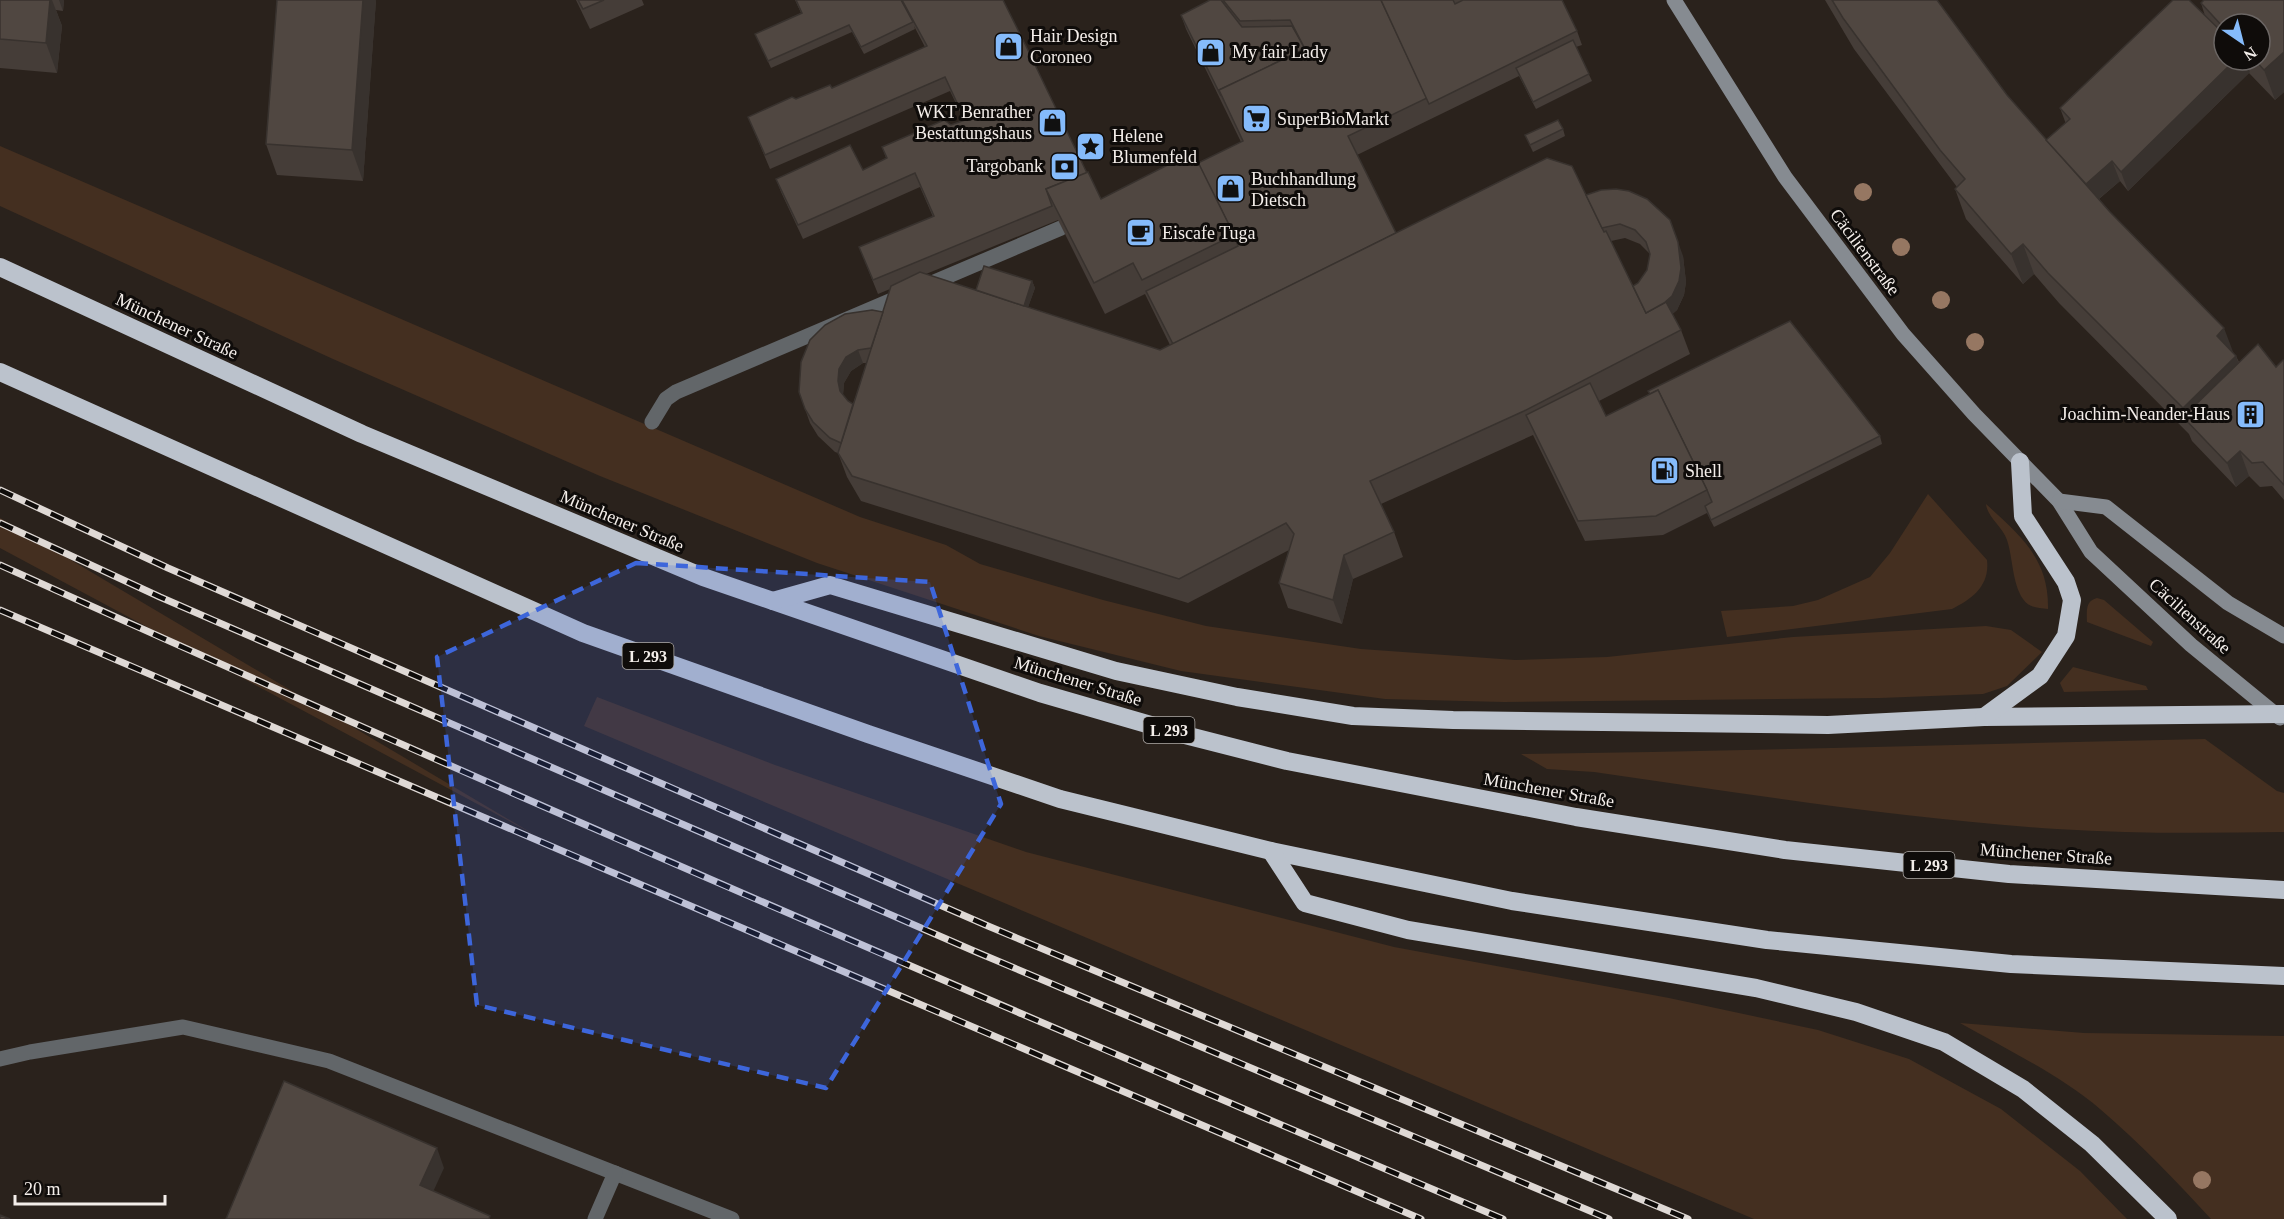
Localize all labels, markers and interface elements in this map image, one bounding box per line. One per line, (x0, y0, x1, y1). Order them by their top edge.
north arrow (2212, 12, 2272, 72)
place label: Hair Design Coroneo (1030, 26, 1117, 67)
shop icon: Hair Design Coroneo (993, 30, 1025, 62)
shop icon: My fair Lady (1195, 36, 1227, 68)
place label: My fair Lady (1232, 42, 1328, 62)
text: N (2240, 44, 2260, 64)
place label: WKT Benrather Bestattungshaus (915, 102, 1032, 143)
supermarket icon: SuperBioMarkt (1240, 103, 1272, 135)
shop icon: WKT Benrather Bestattungshaus (1037, 106, 1069, 138)
place label: SuperBioMarkt (1277, 109, 1389, 129)
place label: Helene Blumenfeld (1112, 126, 1197, 167)
place icon: Helene Blumenfeld (1075, 130, 1107, 162)
bank icon: Targobank (1048, 150, 1080, 182)
place label: Targobank (967, 156, 1043, 176)
place label: Buchhandlung Dietsch (1251, 169, 1356, 210)
shop icon: Buchhandlung Dietsch (1214, 173, 1246, 205)
street label: Cäcilienstraße (1826, 205, 1904, 299)
cafe icon: Eiscafe Tuga (1125, 217, 1157, 249)
place label: Eiscafe Tuga (1162, 223, 1256, 243)
street label: Münchener Straße (113, 289, 241, 363)
building icon: Joachim-Neander-Haus (2235, 398, 2267, 430)
place label: Joachim-Neander-Haus (2060, 404, 2230, 424)
fuel station icon: Shell (1648, 455, 1680, 487)
place label: Shell (1685, 461, 1722, 481)
street label: Münchener Straße (557, 486, 687, 556)
street label: Cäcilienstraße (2145, 574, 2235, 658)
road number: L 293 (622, 643, 674, 669)
street label: Münchener Straße (1012, 652, 1144, 710)
road number: L 293 (1144, 717, 1194, 743)
street label: Münchener Straße (1482, 769, 1616, 811)
street label: Münchener Straße (1979, 839, 2113, 869)
road number: L 293 (1904, 852, 1954, 878)
scale bar (15, 1168, 165, 1206)
text: 20 m (24, 1179, 61, 1199)

